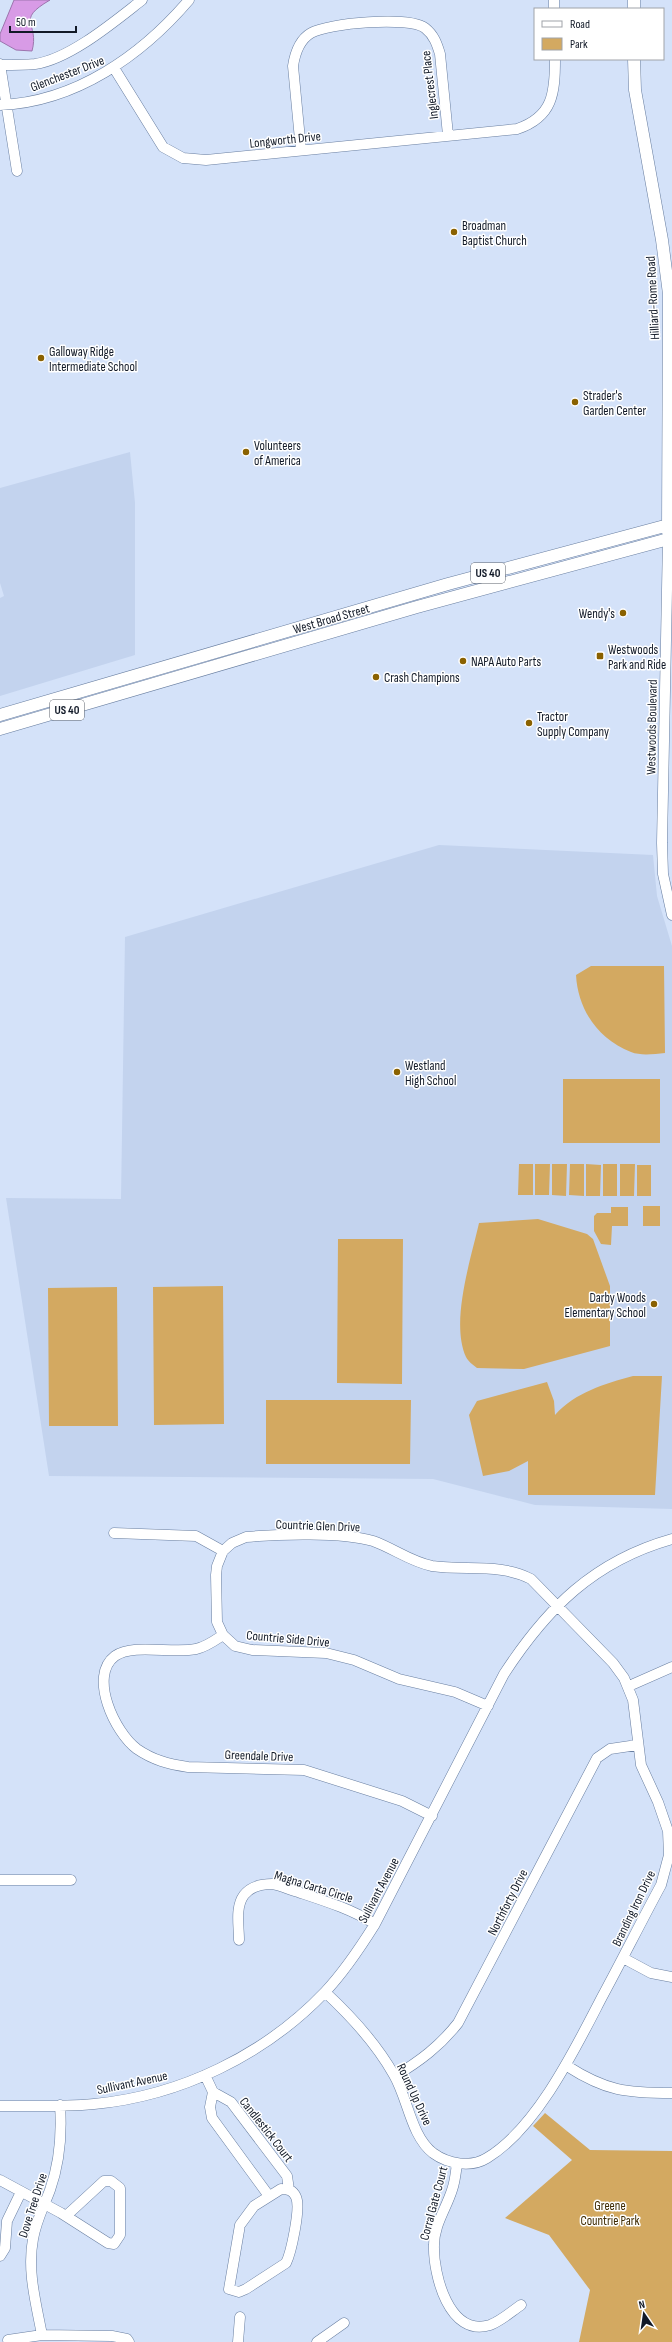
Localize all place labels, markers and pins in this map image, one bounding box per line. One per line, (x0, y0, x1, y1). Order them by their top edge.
place label: Broadman Baptist Church (462, 218, 527, 249)
marker: Broadman Baptist Church (449, 227, 459, 237)
place label: Galloway Ridge Intermediate School (49, 344, 137, 375)
marker: Galloway Ridge Intermediate School (36, 353, 46, 363)
place label: Strader's Garden Center (583, 388, 646, 419)
marker: Strader's Garden Center (570, 397, 580, 407)
place label: Volunteers of America (254, 438, 301, 469)
marker: Volunteers of America (241, 447, 251, 457)
place label: Wendy's (579, 606, 615, 622)
marker: Wendy's (618, 608, 628, 618)
place label: Westwoods Park and Ride (608, 642, 666, 673)
marker: Westwoods Park and Ride (595, 651, 605, 661)
place label: NAPA Auto Parts (471, 654, 541, 670)
marker: NAPA Auto Parts (458, 656, 468, 666)
place label: Crash Champions (384, 670, 460, 686)
marker: Crash Champions (371, 672, 381, 682)
place label: Tractor Supply Company (537, 709, 609, 740)
marker: Tractor Supply Company (524, 718, 534, 728)
place label: Westland High School (405, 1058, 456, 1089)
marker: Westland High School (392, 1067, 402, 1077)
place label: Darby Woods Elementary School (564, 1290, 646, 1321)
marker: Darby Woods Elementary School (649, 1299, 659, 1309)

